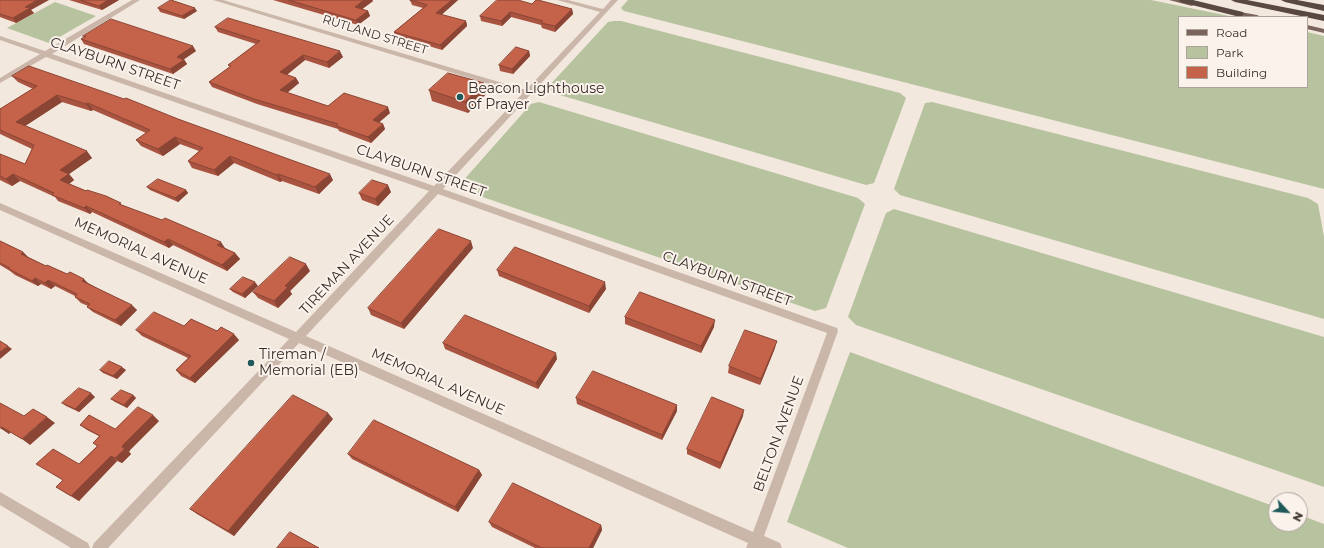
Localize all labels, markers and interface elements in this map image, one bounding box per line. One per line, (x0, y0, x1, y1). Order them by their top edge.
street label: RUTLAND STREET (321, 12, 429, 58)
legend (1178, 16, 1308, 88)
text: Road (1216, 25, 1247, 40)
street label: CLAYBURN STREET (48, 34, 182, 94)
text: Park (1216, 45, 1243, 60)
text: Building (1216, 65, 1267, 80)
place label: Beacon Lighthouse of Prayer (468, 81, 604, 114)
marker: Beacon Lighthouse of Prayer (455, 92, 465, 102)
street label: CLAYBURN STREET (354, 141, 488, 201)
street label: TIREMAN AVENUE (296, 212, 398, 318)
street label: MEMORIAL AVENUE (72, 214, 210, 288)
street label: CLAYBURN STREET (660, 248, 794, 310)
street label: MEMORIAL AVENUE (369, 345, 507, 419)
place label: Tireman / Memorial (EB) (259, 347, 359, 380)
marker: Tireman / Memorial (EB) (246, 358, 256, 368)
street label: BELTON AVENUE (750, 374, 808, 494)
north arrow (1268, 492, 1308, 532)
text: N (1290, 510, 1306, 524)

